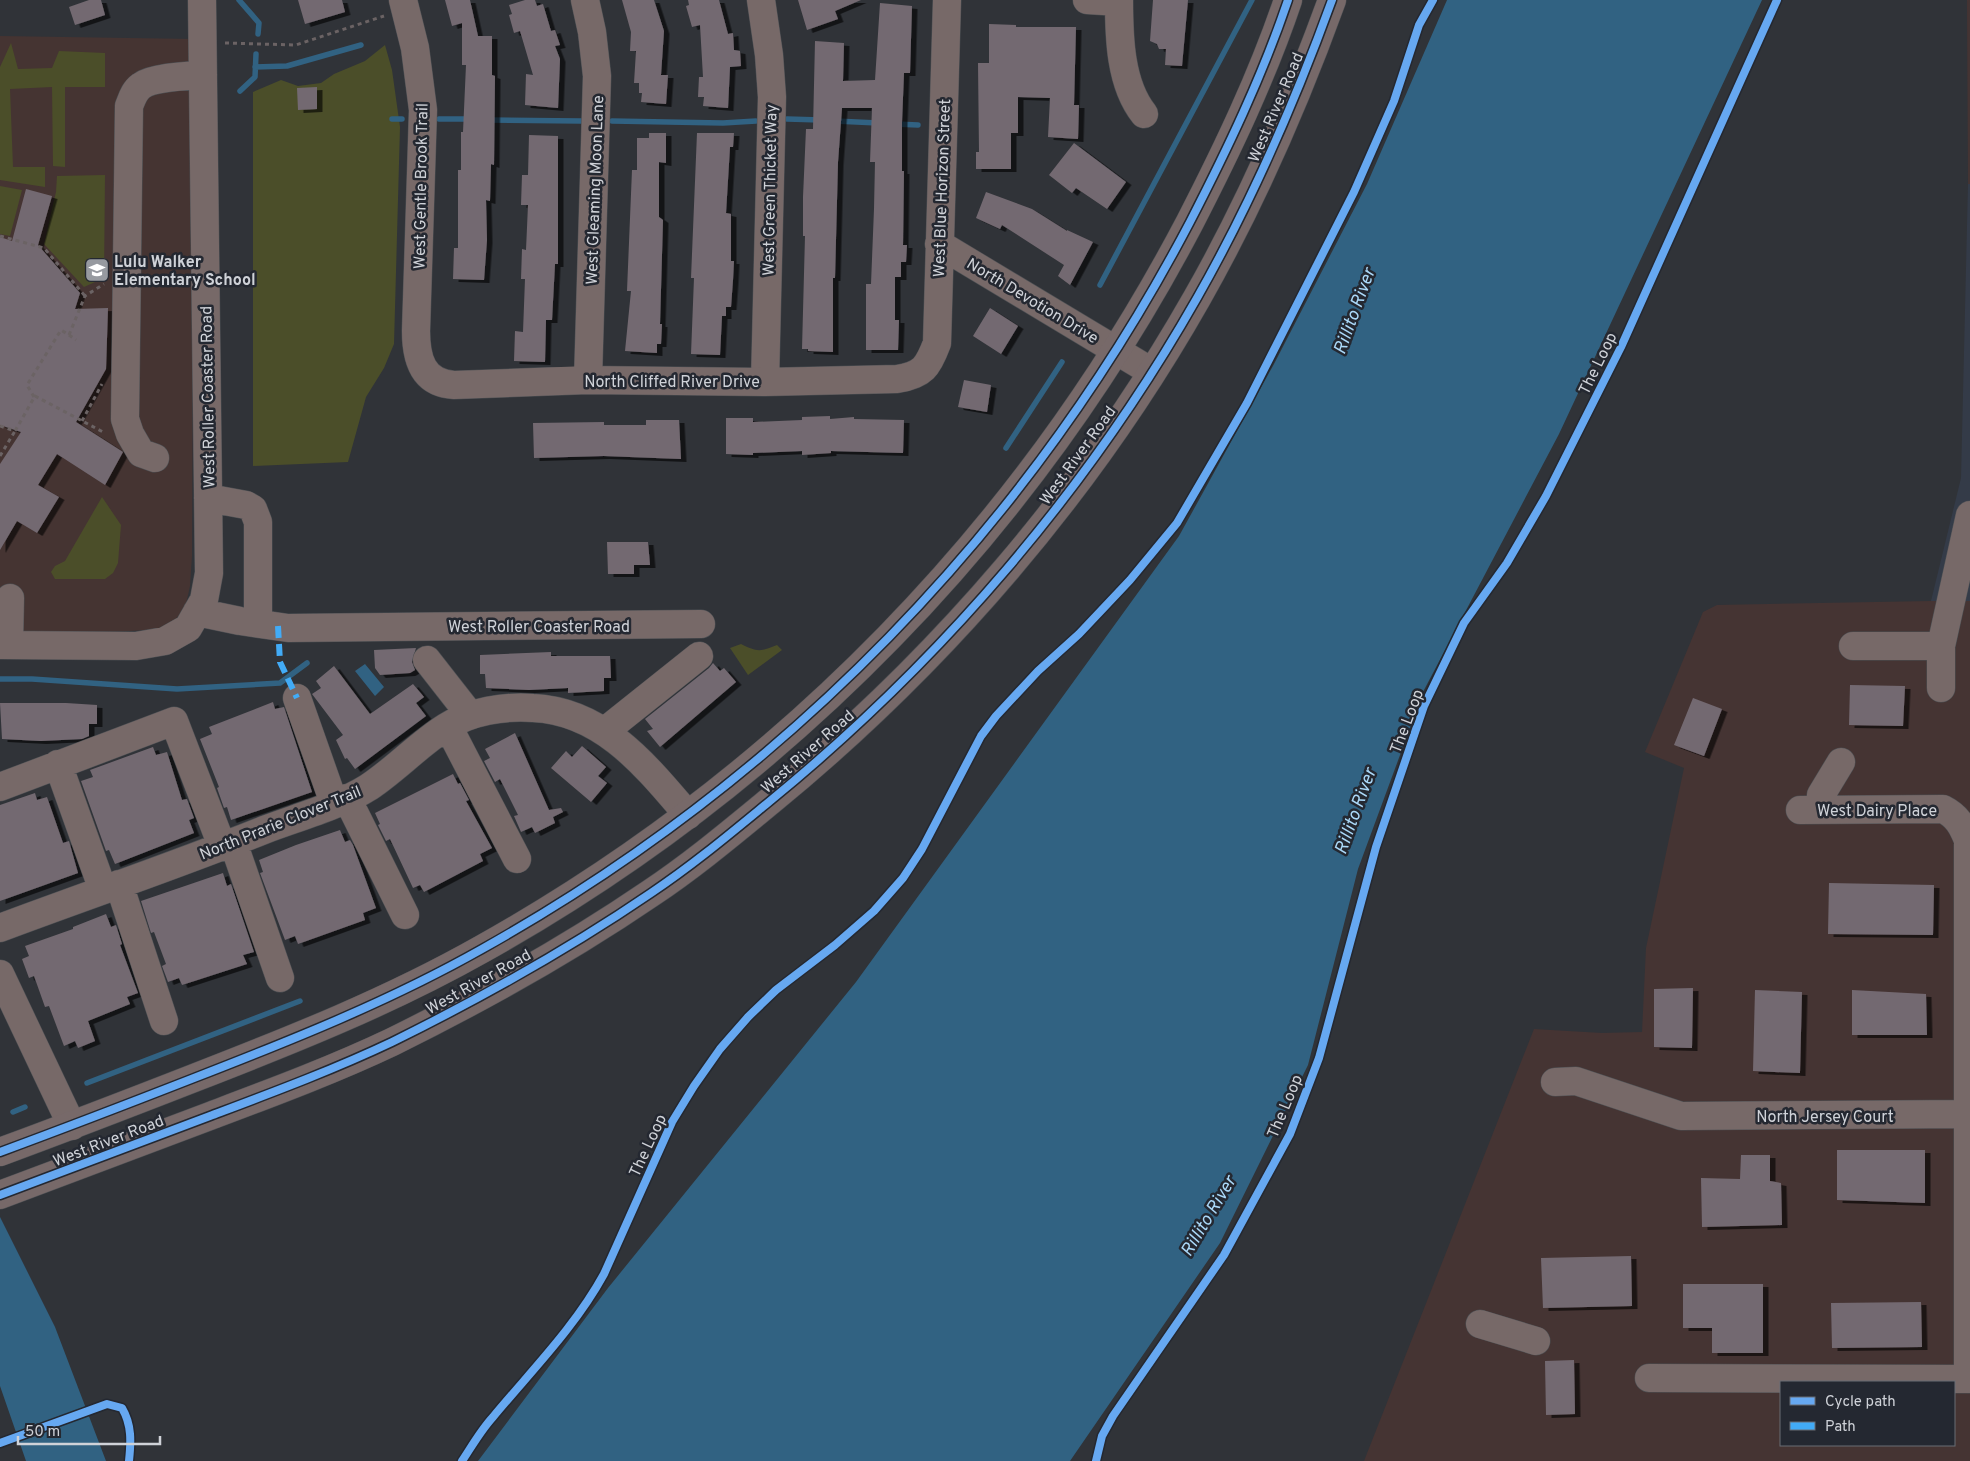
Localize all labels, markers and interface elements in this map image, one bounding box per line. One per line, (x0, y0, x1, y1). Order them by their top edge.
street label: West River Road (1245, 50, 1309, 166)
street label: West Gleaming Moon Lane (583, 95, 609, 285)
street label: West Blue Horizon Street (930, 98, 956, 278)
street label: West Gentle Brook Trail (411, 103, 433, 269)
street label: West Green Thicket Way (760, 104, 782, 276)
place label: Lulu Walker Elementary School (114, 253, 256, 291)
street label: North Devotion Drive (962, 254, 1102, 349)
school or university icon: Lulu Walker Elementary School (84, 257, 110, 283)
water label: Rillito River (1329, 263, 1382, 358)
street label: West Roller Coaster Road (197, 306, 221, 488)
street label: The Loop (1575, 329, 1622, 398)
street label: North Cliffed River Drive (584, 373, 760, 393)
street label: West River Road (1036, 403, 1121, 510)
street label: West Roller Coaster Road (448, 618, 630, 638)
street label: The Loop (1387, 687, 1429, 757)
street label: West River Road (757, 706, 859, 799)
water label: Rillito River (1330, 763, 1383, 858)
street label: North Prarie Clover Trail (197, 782, 364, 865)
street label: West Dairy Place (1817, 802, 1937, 822)
street label: West River Road (423, 946, 535, 1020)
street label: The Loop (1264, 1072, 1308, 1142)
street label: North Jersey Court (1756, 1108, 1894, 1128)
street label: The Loop (626, 1111, 672, 1180)
street label: West River Road (50, 1112, 167, 1172)
water label: Rillito River (1176, 1170, 1243, 1261)
legend (1780, 1381, 1955, 1446)
text: Cycle path (1825, 1393, 1896, 1412)
scale bar (18, 1414, 160, 1446)
text: Path (1825, 1418, 1856, 1437)
text: 50 m (25, 1423, 60, 1442)

